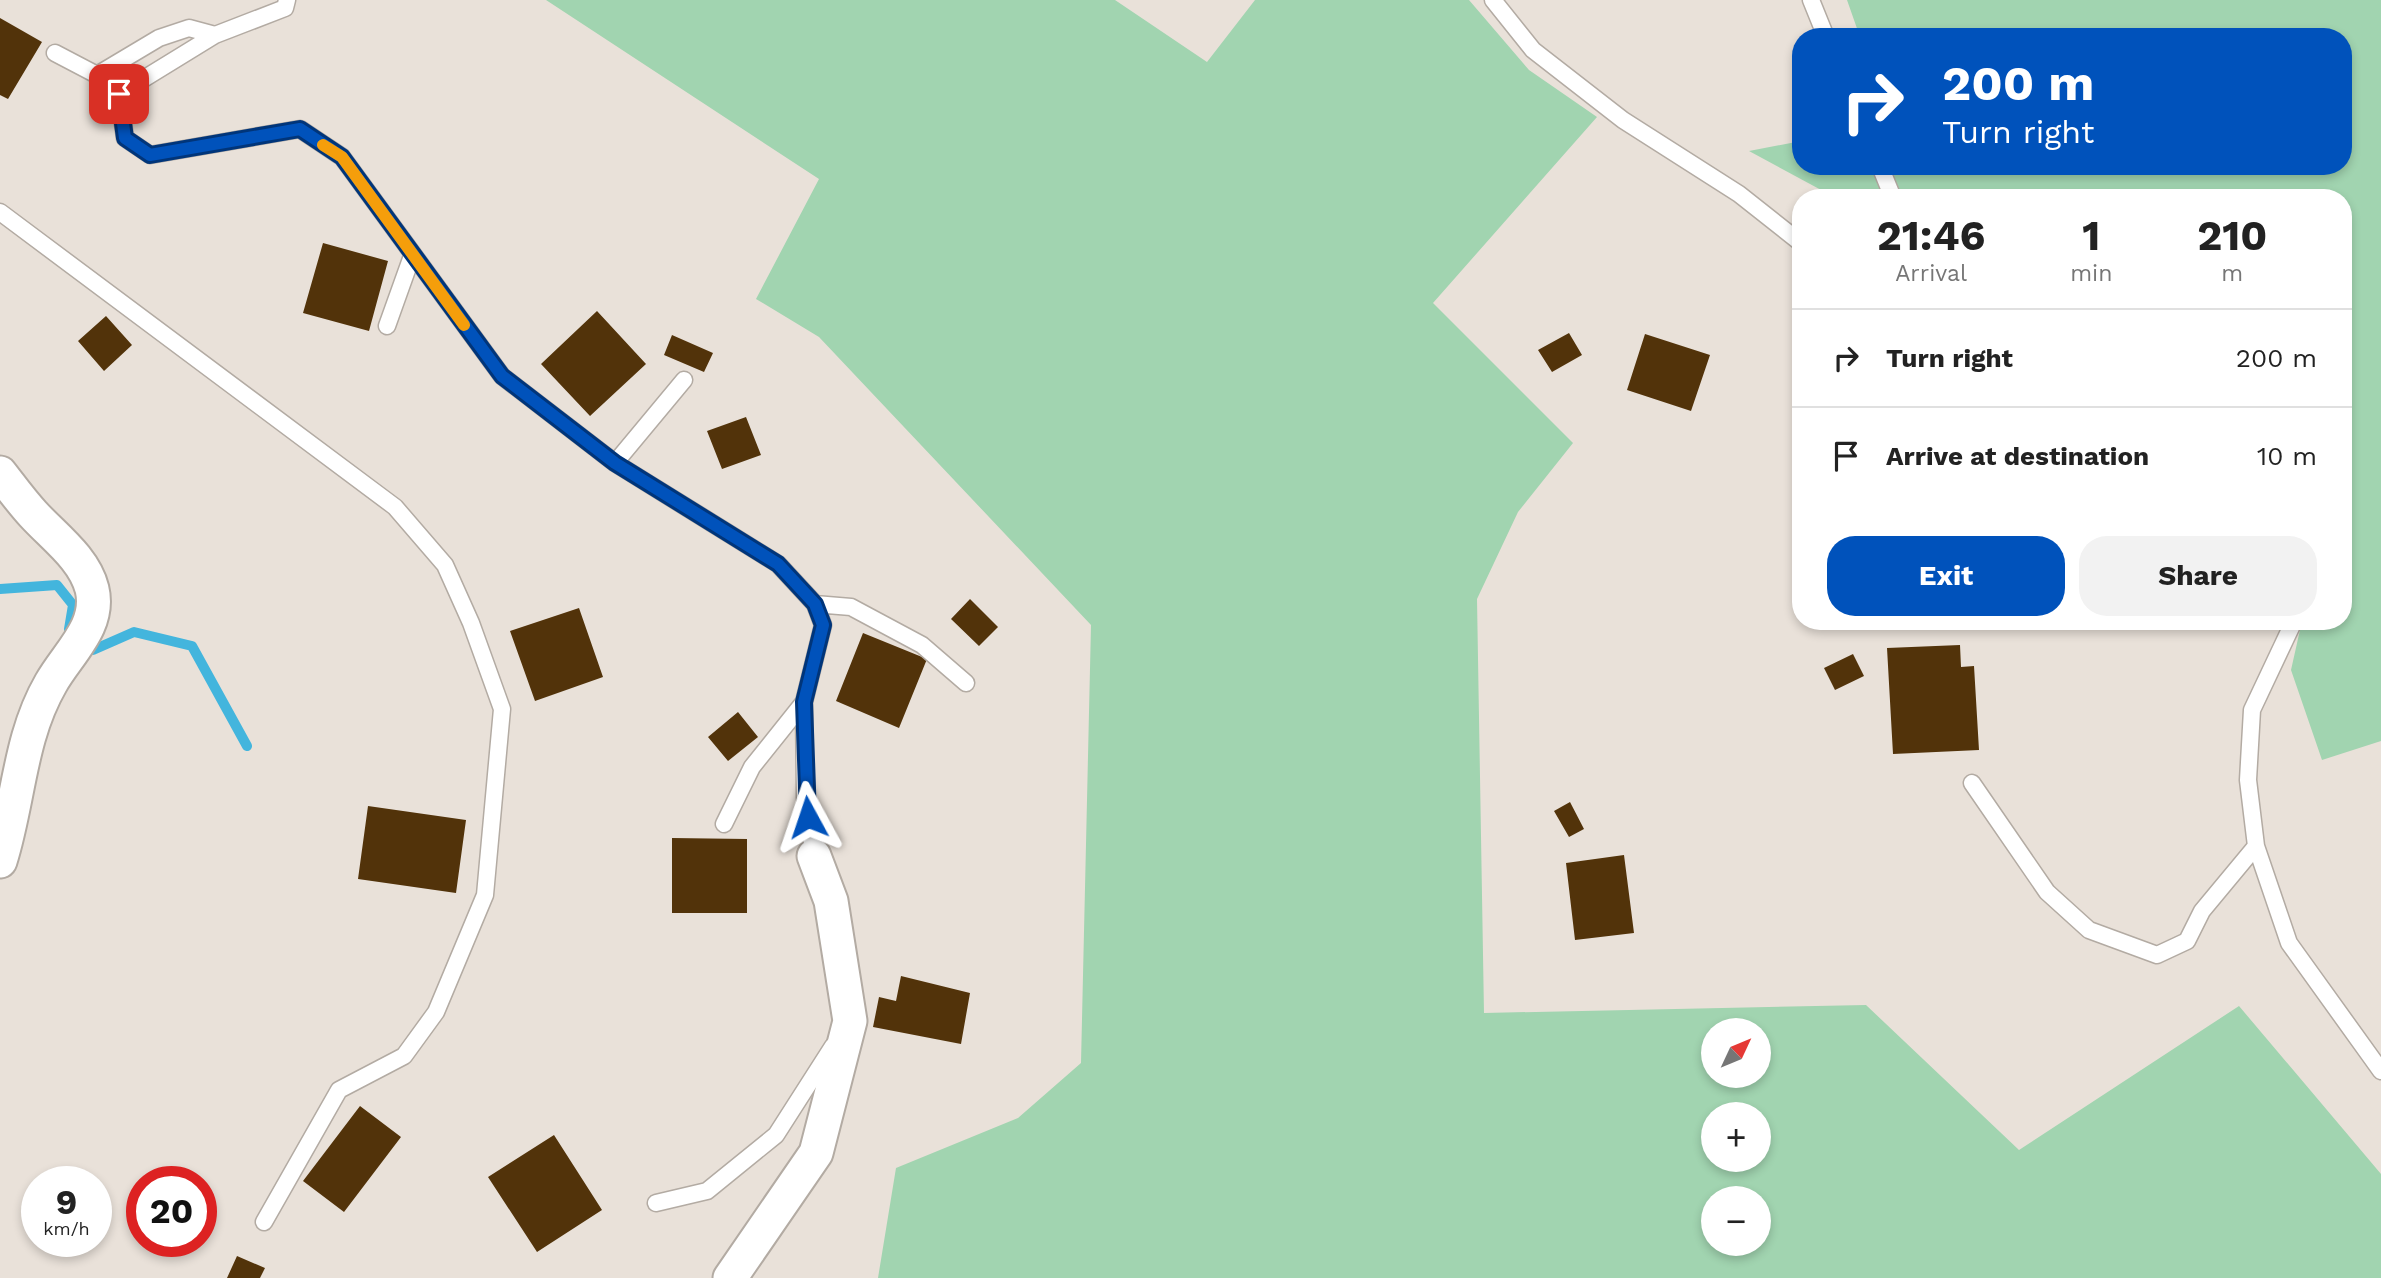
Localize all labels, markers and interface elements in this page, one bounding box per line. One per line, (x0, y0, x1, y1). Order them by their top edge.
text: 200 m (1942, 54, 2094, 112)
icon: right (1827, 56, 1918, 147)
pin (89, 64, 149, 124)
icon: arrive (100, 75, 138, 113)
text: Turn right (1942, 113, 2094, 151)
text: 21:46 (1877, 211, 1986, 260)
text: 1 (2082, 211, 2100, 260)
text: 210 (2197, 211, 2267, 260)
text: Arrival (1895, 260, 1967, 287)
text: min (2070, 260, 2112, 287)
text: m (2221, 260, 2243, 287)
icon: right (1827, 339, 1865, 377)
text: Turn right (1886, 343, 2013, 373)
text: 200 m (2236, 343, 2317, 373)
icon: arrive (1827, 437, 1865, 475)
text: Arrive at destination (1886, 441, 2149, 471)
text: 10 m (2257, 441, 2317, 471)
button: Exit (1827, 536, 2065, 616)
button: Share (2079, 536, 2317, 616)
position arrow (771, 780, 845, 854)
north arrow (1701, 1018, 1771, 1088)
map controls (1701, 1018, 1771, 1256)
button: + (1701, 1102, 1771, 1172)
speed limit sign: 20 (126, 1166, 217, 1257)
text: 9 (56, 1181, 77, 1223)
button: − (1701, 1186, 1771, 1256)
text: km/h (43, 1218, 90, 1239)

